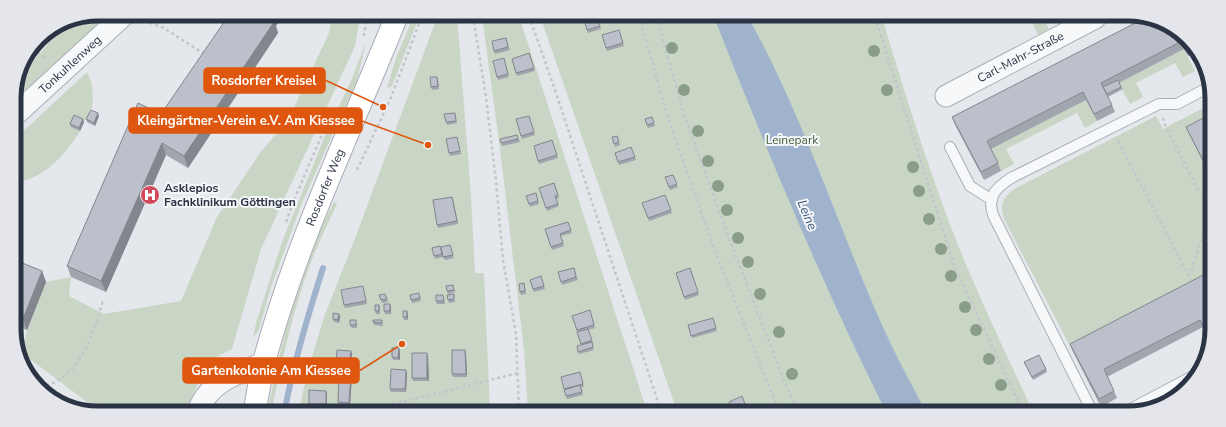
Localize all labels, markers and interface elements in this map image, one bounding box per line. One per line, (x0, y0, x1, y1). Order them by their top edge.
street label: Carl-Mahr-Straße (974, 28, 1066, 86)
street label: Tonkuhlenweg (35, 32, 105, 97)
callout: Rosdorfer Kreisel (204, 68, 325, 93)
text: Rosdorfer Kreisel (211, 72, 317, 90)
callout: Kleingärtner-Verein e.V. Am Kiessee (129, 108, 362, 133)
text: Kleingärtner-Verein e.V. Am Kiessee (137, 112, 355, 130)
park label: Leinepark (766, 132, 819, 148)
street label: Rosdorfer Weg (302, 146, 348, 228)
place label: Asklepios Fachklinikum Göttingen (164, 180, 296, 210)
hospital icon: Asklepios Fachklinikum Göttingen (139, 184, 161, 206)
water label: Leine (793, 197, 821, 233)
callout: Gartenkolonie Am Kiessee (183, 358, 359, 383)
text: Gartenkolonie Am Kiessee (191, 362, 351, 380)

